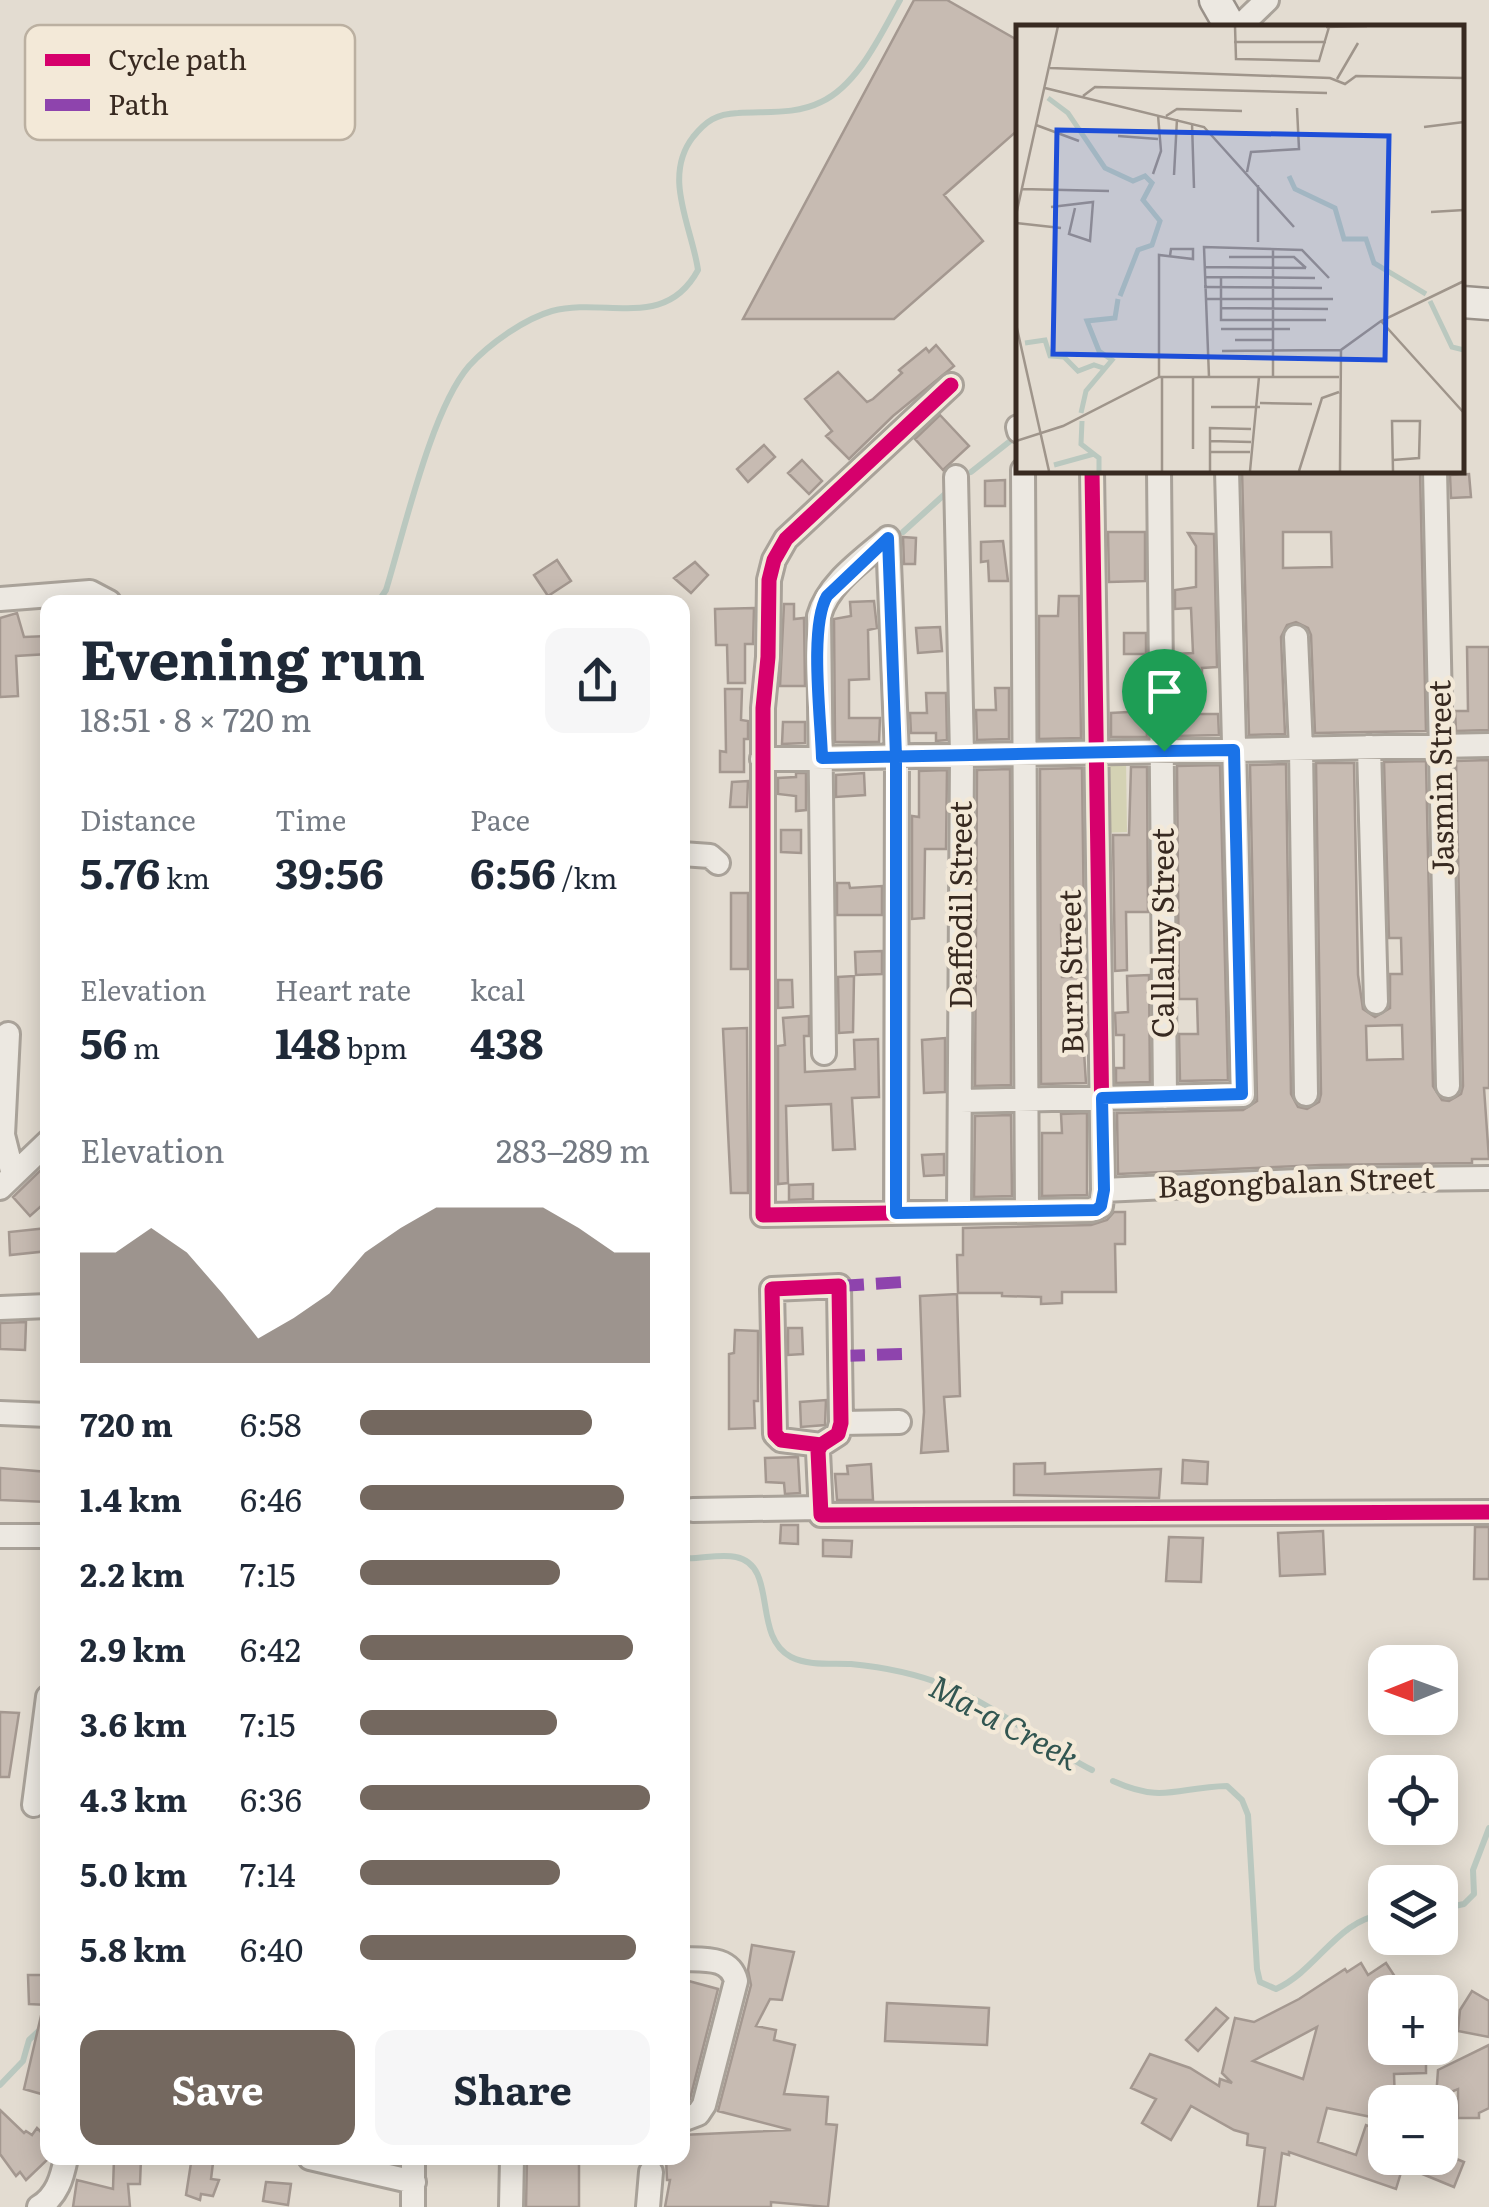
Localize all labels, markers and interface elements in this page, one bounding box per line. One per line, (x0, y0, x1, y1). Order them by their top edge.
legend (25, 25, 355, 140)
inset map (1016, 25, 1464, 472)
text: Cycle path (108, 37, 247, 79)
text: Path (108, 82, 169, 124)
text: Evening run (80, 615, 425, 697)
button: share (545, 628, 650, 733)
pin (1122, 649, 1207, 752)
icon: arrive (1137, 664, 1192, 719)
street label: Jasmin Street (1415, 680, 1463, 876)
text: 18:51 · 8 × 720 m (80, 694, 312, 742)
text: Distance (80, 798, 196, 840)
text: Time (275, 798, 346, 840)
text: Pace (470, 798, 530, 840)
street label: Daffodil Street (937, 801, 981, 1009)
street label: Callalny Street (1139, 828, 1183, 1038)
text: 5.76 (80, 840, 160, 902)
text: 39:56 (275, 840, 384, 902)
text: 6:56 (470, 840, 556, 902)
text: km (160, 856, 210, 898)
text: /km (556, 856, 617, 898)
street label: Burn Street (1046, 889, 1092, 1055)
text: Elevation (80, 968, 207, 1010)
text: Heart rate (275, 968, 411, 1010)
text: kcal (470, 968, 525, 1010)
text: 56 (80, 1010, 127, 1072)
text: 148 (275, 1010, 341, 1072)
text: 438 (470, 1010, 544, 1072)
text: m (127, 1026, 160, 1068)
text: bpm (341, 1026, 407, 1068)
text: Elevation (80, 1125, 225, 1173)
text: 283–289 m (496, 1125, 650, 1173)
street label: Bagongbalan Street (1156, 1153, 1435, 1207)
text: 720 m (80, 1399, 173, 1447)
text: 6:58 (240, 1399, 302, 1447)
text: 1.4 km (80, 1474, 182, 1522)
text: 6:46 (240, 1474, 302, 1522)
text: 2.2 km (80, 1549, 185, 1597)
text: 7:15 (240, 1549, 296, 1597)
text: 2.9 km (80, 1624, 186, 1672)
text: 6:42 (240, 1624, 301, 1672)
north arrow (1368, 1645, 1458, 1735)
map controls (1368, 1645, 1458, 2175)
water label: Ma-a Creek (922, 1661, 1089, 1780)
text: 3.6 km (80, 1699, 187, 1747)
text: 7:15 (240, 1699, 296, 1747)
button: locate (1368, 1755, 1458, 1845)
text: 4.3 km (80, 1774, 187, 1822)
text: 6:36 (240, 1774, 302, 1822)
text: 5.0 km (80, 1849, 187, 1897)
text: 7:14 (240, 1849, 296, 1897)
button: layers (1368, 1865, 1458, 1955)
text: 5.8 km (80, 1924, 187, 1972)
text: 6:40 (240, 1924, 303, 1972)
button: + (1368, 1975, 1458, 2065)
button: Save (80, 2030, 355, 2145)
button: Share (375, 2030, 650, 2145)
button: − (1368, 2085, 1458, 2175)

